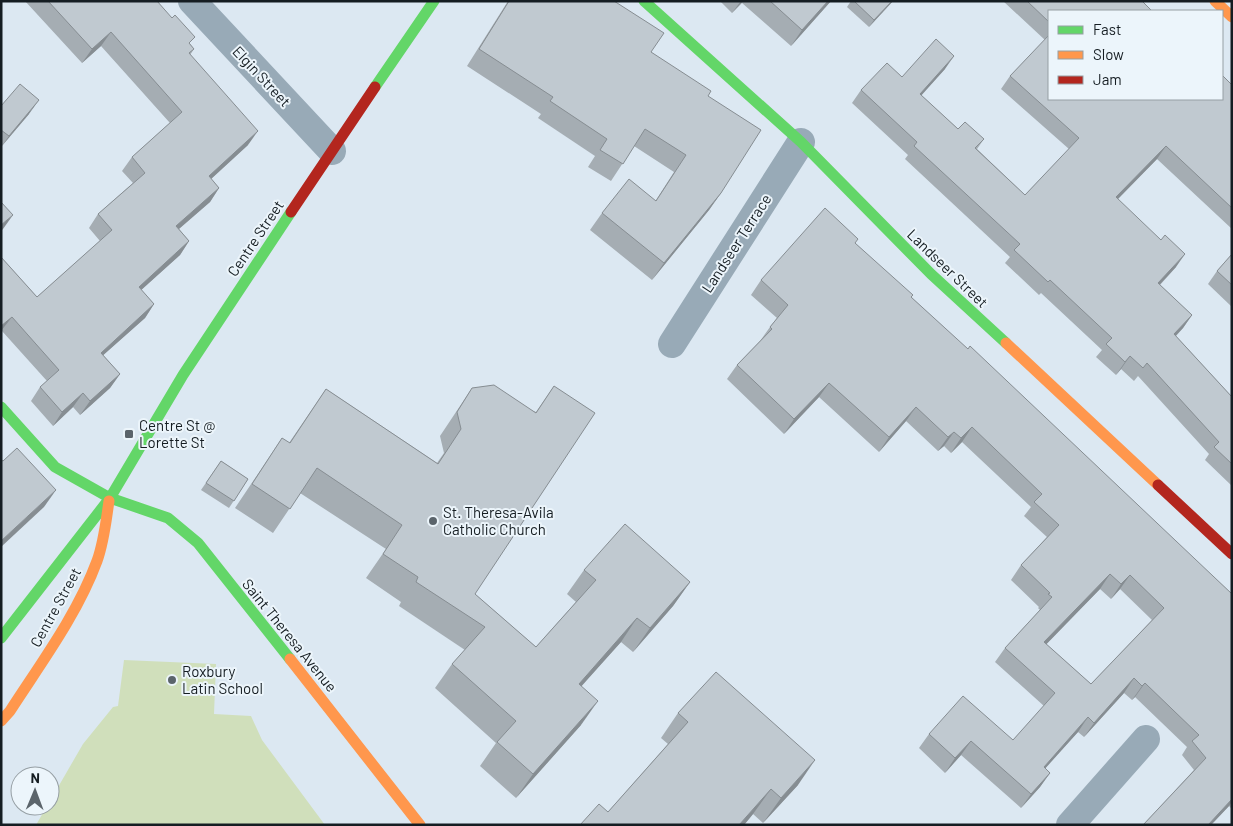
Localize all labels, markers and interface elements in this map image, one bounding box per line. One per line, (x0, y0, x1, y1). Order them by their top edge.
legend (1048, 10, 1223, 100)
text: Fast (1093, 20, 1121, 38)
street label: Elgin Street (229, 42, 295, 110)
text: Slow (1093, 45, 1124, 63)
text: Jam (1093, 70, 1122, 88)
street label: Landseer Terrace (697, 190, 775, 296)
street label: Centre Street (223, 197, 287, 279)
street label: Landseer Street (904, 225, 992, 311)
place label: Centre St @ Lorette St (139, 416, 216, 451)
marker: Centre St @ Lorette St (123, 428, 135, 440)
place label: St. Theresa-Avila Catholic Church (443, 503, 554, 538)
marker: St. Theresa-Avila Catholic Church (427, 515, 439, 527)
street label: Centre Street (26, 564, 84, 650)
street label: Saint Theresa Avenue (239, 575, 341, 695)
place label: Roxbury Latin School (182, 662, 263, 697)
marker: Roxbury Latin School (166, 674, 178, 686)
north arrow (10, 766, 60, 816)
text: N (30, 769, 40, 786)

